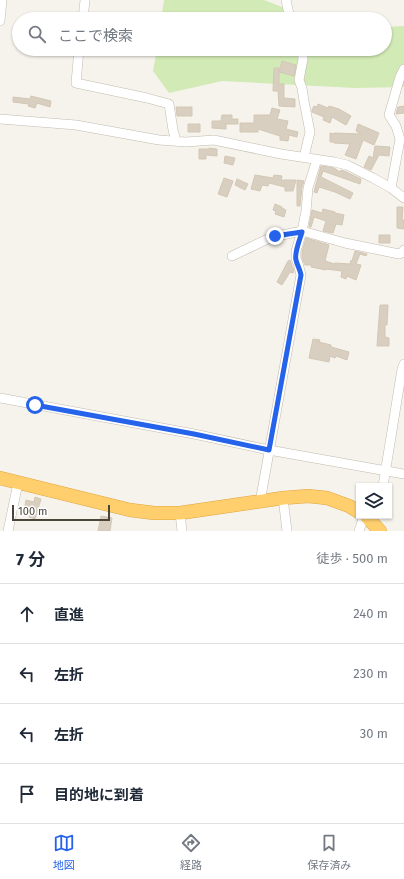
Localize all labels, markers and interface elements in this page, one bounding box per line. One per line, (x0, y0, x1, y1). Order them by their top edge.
search box (12, 12, 392, 56)
icon: search (26, 23, 48, 45)
text: ここで検索 (58, 27, 133, 45)
route end (266, 227, 284, 245)
route start (26, 396, 44, 414)
map controls (356, 483, 392, 519)
button: layers (356, 483, 392, 519)
scale bar (12, 503, 110, 522)
text: 100 m (18, 505, 47, 518)
text: 7 分 (16, 549, 45, 570)
text: 徒歩 · 500 m (316, 551, 388, 566)
icon: ahead (16, 603, 38, 625)
text: 直進 (54, 606, 84, 624)
text: 240 m (353, 606, 388, 621)
icon: left (16, 663, 38, 685)
text: 左折 (54, 666, 84, 684)
text: 230 m (353, 666, 388, 681)
icon: left (16, 723, 38, 745)
text: 左折 (54, 726, 84, 744)
text: 30 m (360, 726, 388, 741)
icon: arrive (16, 783, 38, 805)
text: 目的地に到着 (54, 786, 144, 804)
tab: 地図 (53, 832, 75, 872)
tab: 経路 (180, 832, 202, 872)
tab: 保存済み (307, 832, 351, 872)

